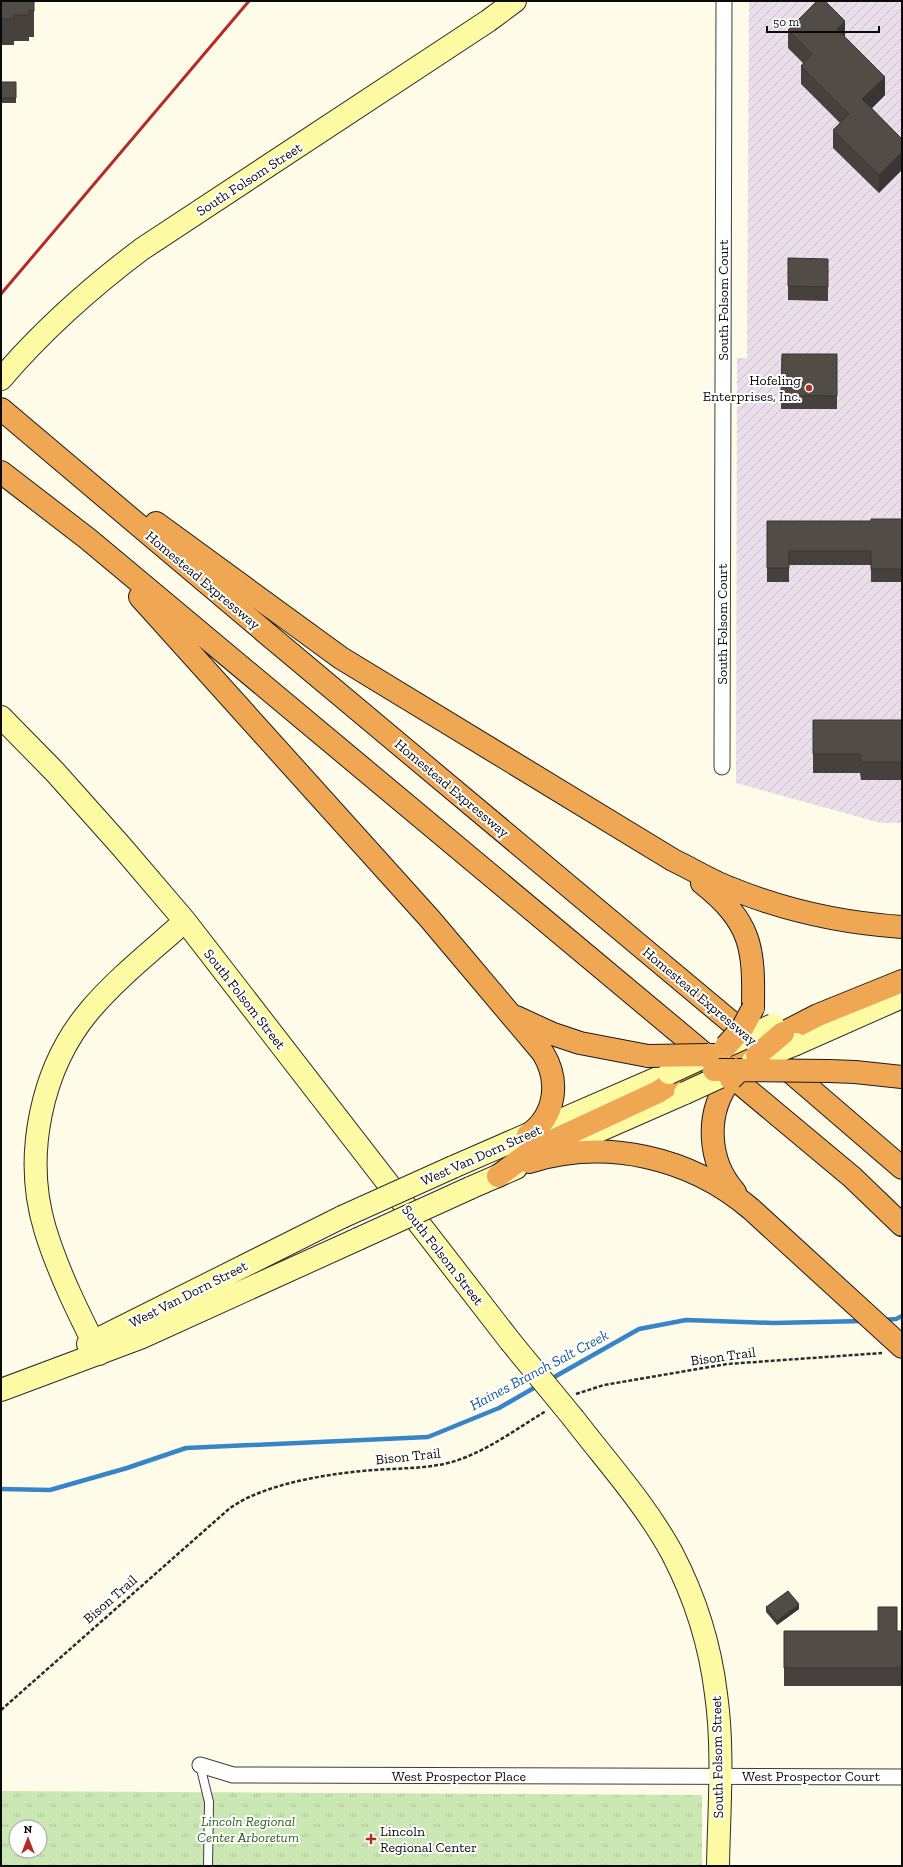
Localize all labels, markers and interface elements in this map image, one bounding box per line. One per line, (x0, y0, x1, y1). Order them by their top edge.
scale bar (767, 8, 879, 34)
text: 50 m (773, 15, 800, 29)
street label: South Folsom Street (193, 139, 306, 220)
street label: South Folsom Court (715, 239, 732, 360)
place label: Hofeling Enterprises, Inc. (703, 372, 801, 405)
marker: Hofeling Enterprises, Inc. (804, 383, 814, 393)
street label: Homestead Expressway (142, 528, 264, 634)
street label: South Folsom Court (714, 563, 731, 684)
street label: Homestead Expressway (391, 736, 513, 842)
street label: Homestead Expressway (639, 944, 761, 1050)
street label: South Folsom Street (200, 946, 289, 1053)
street label: West Van Dorn Street (418, 1121, 545, 1190)
street label: South Folsom Street (398, 1202, 487, 1309)
street label: West Van Dorn Street (126, 1257, 251, 1332)
water label: Haines Branch Salt Creek (467, 1326, 612, 1414)
street label: Bison Trail (690, 1343, 757, 1369)
street label: Bison Trail (375, 1445, 442, 1468)
street label: Bison Trail (80, 1571, 141, 1627)
street label: South Folsom Street (708, 1695, 727, 1818)
street label: West Prospector Place (392, 1768, 527, 1785)
street label: West Prospector Court (742, 1768, 881, 1785)
park label: Lincoln Regional Center Arboretum (197, 1813, 299, 1846)
north arrow (8, 1819, 48, 1859)
text: N (24, 1823, 33, 1836)
place label: Lincoln Regional Center (380, 1823, 477, 1856)
marker: Lincoln Regional Center (365, 1833, 377, 1845)

